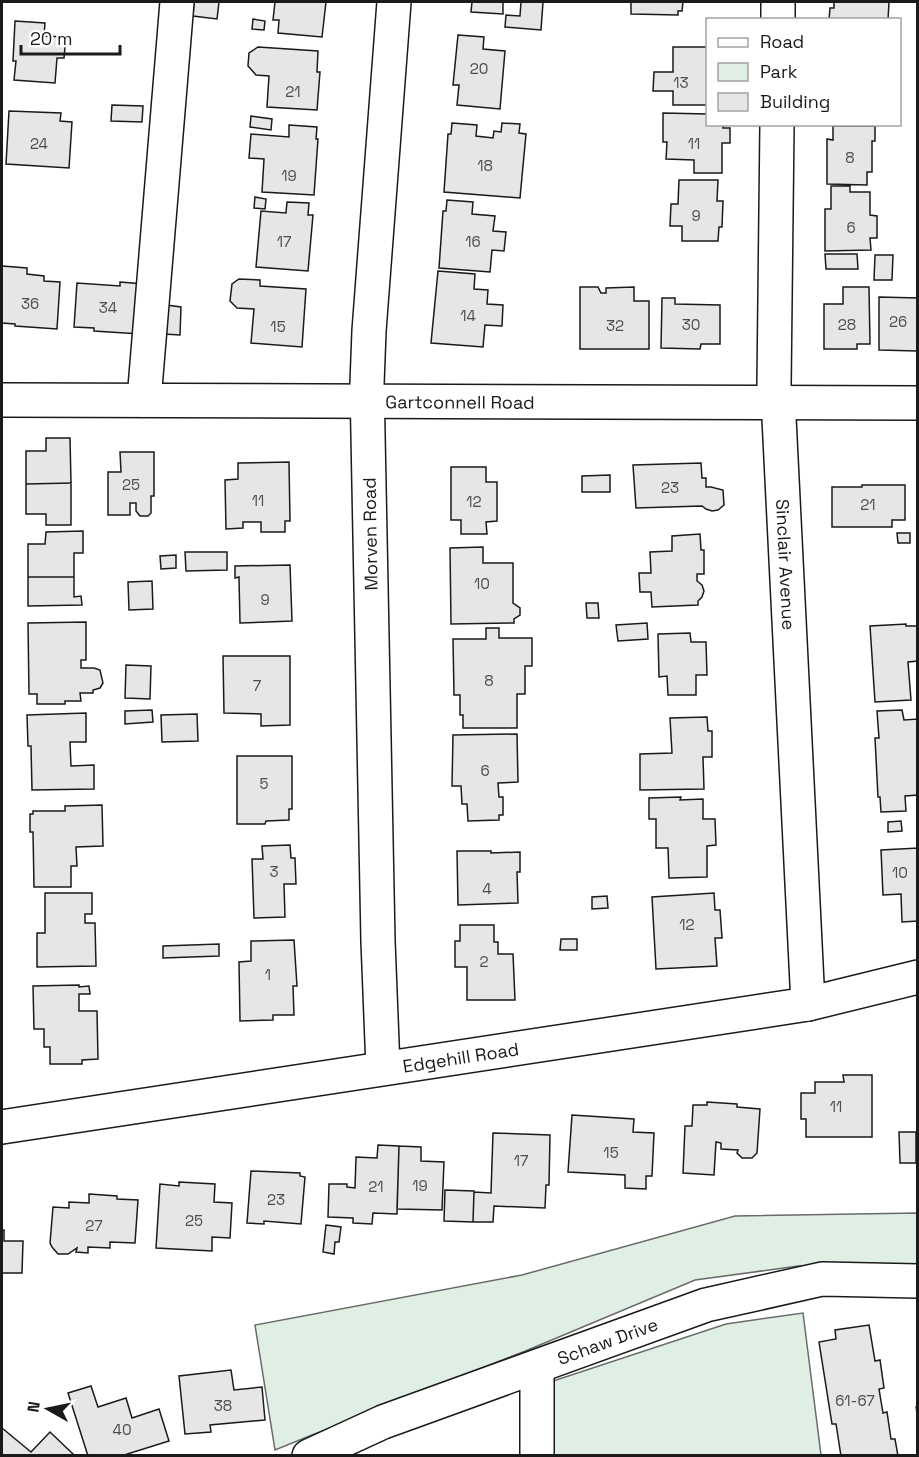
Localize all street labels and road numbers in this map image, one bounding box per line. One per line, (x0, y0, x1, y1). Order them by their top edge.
street label: Gartconnell Road (385, 390, 535, 413)
street label: Morven Road (358, 477, 382, 591)
street label: Sinclair Avenue (772, 498, 801, 631)
street label: Edgehill Road (401, 1037, 520, 1077)
street label: Schaw Drive (554, 1312, 661, 1369)

